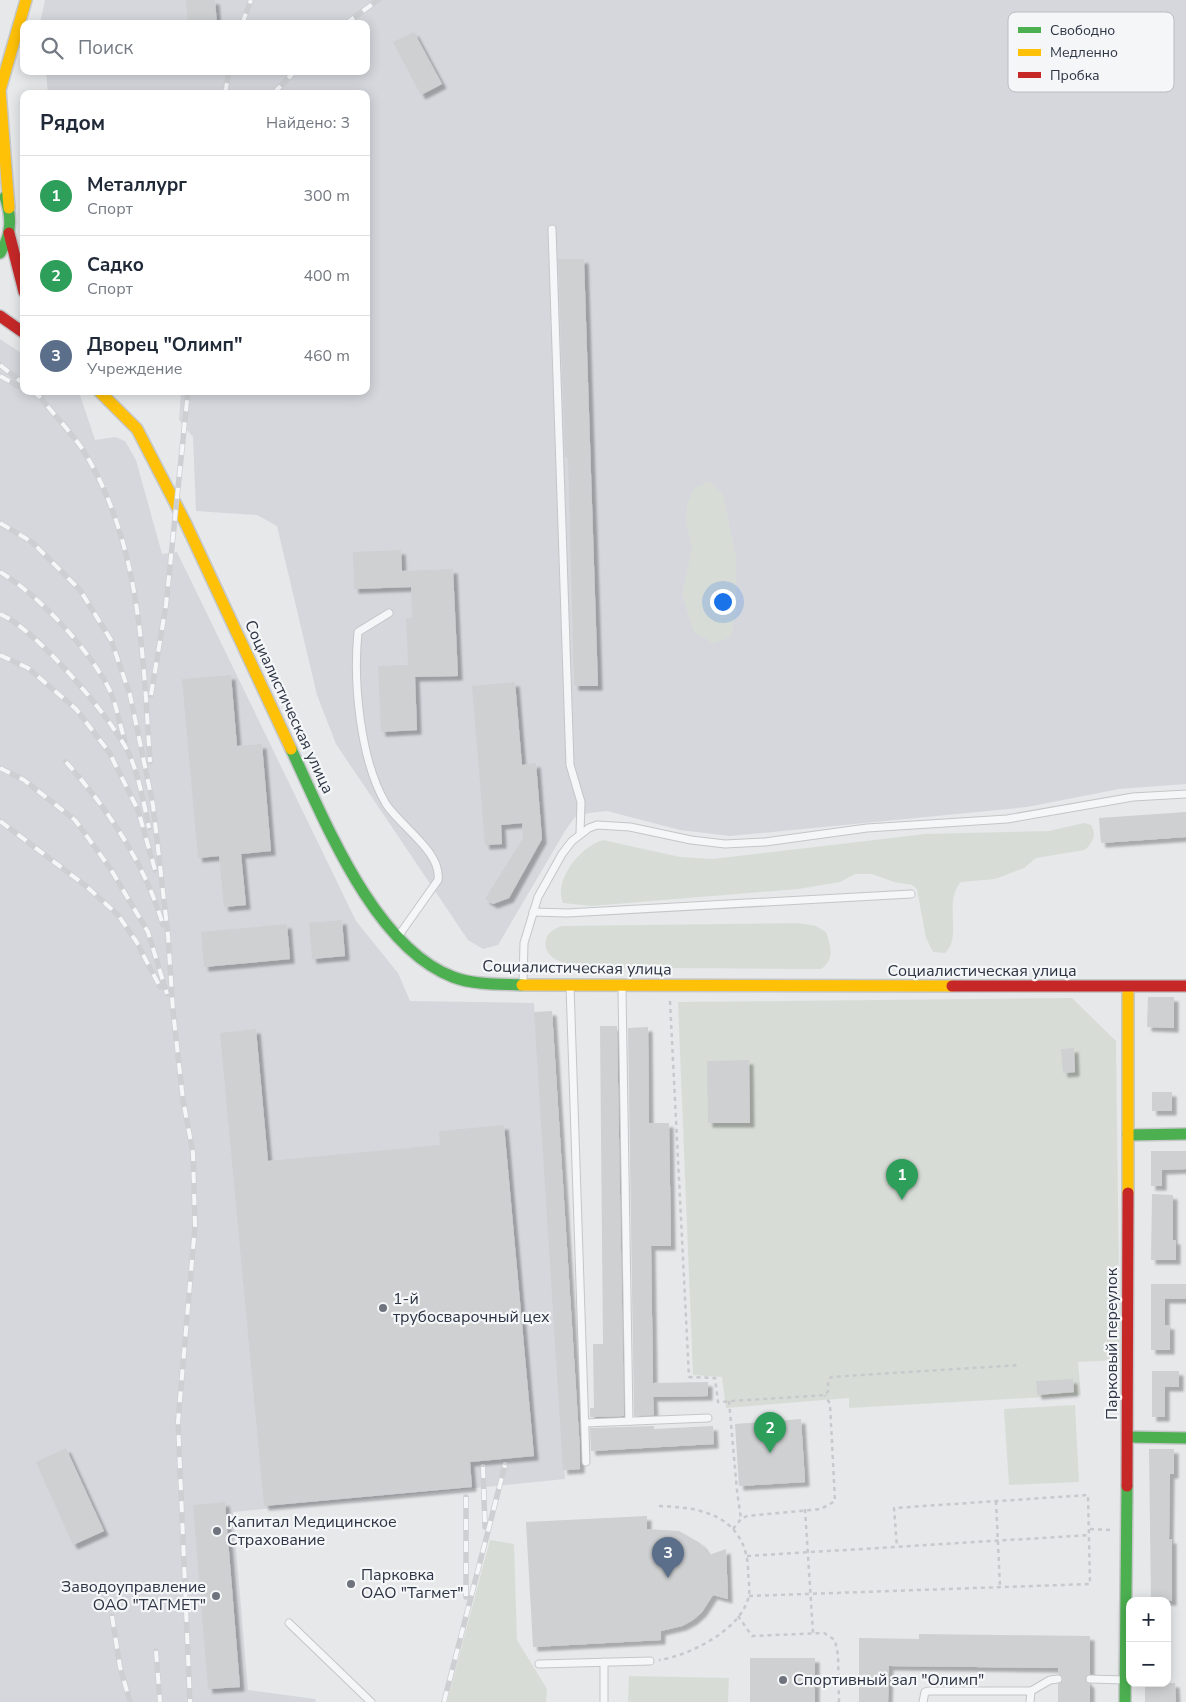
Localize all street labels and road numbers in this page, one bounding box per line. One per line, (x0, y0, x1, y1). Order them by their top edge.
street label: Социалистическая улица (239, 617, 339, 797)
street label: Социалистическая улица (482, 955, 672, 981)
street label: Социалистическая улица (887, 960, 1077, 982)
street label: Парковый переулок (1101, 1267, 1123, 1420)

